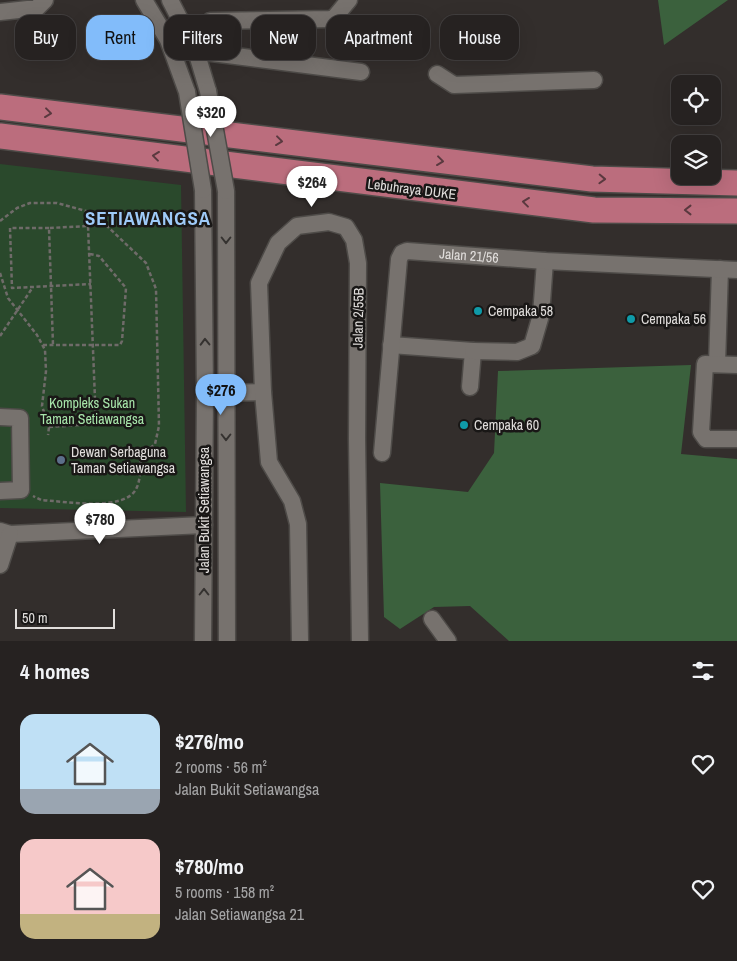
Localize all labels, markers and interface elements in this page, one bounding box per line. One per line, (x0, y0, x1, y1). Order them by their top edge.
chip: Buy (15, 15, 76, 60)
chip: Rent (86, 15, 154, 60)
chip: Filters (164, 15, 241, 60)
chip: New (251, 15, 316, 60)
chip: Apartment (326, 15, 430, 60)
chip: House (440, 15, 519, 60)
map controls (671, 75, 721, 185)
button: locate (671, 75, 721, 125)
pin: $320 (181, 96, 241, 138)
text: $320 (196, 101, 226, 123)
one-way arrow (44, 107, 53, 117)
one-way arrow (275, 135, 283, 146)
button: layers (671, 135, 721, 185)
one-way arrow (152, 152, 161, 162)
one-way arrow (437, 155, 445, 166)
pin: $264 (282, 166, 342, 208)
text: $264 (297, 171, 327, 193)
one-way arrow (598, 174, 606, 184)
street label: Lebuhraya DUKE (367, 175, 457, 203)
one-way arrow (522, 197, 530, 208)
district label: SETIAWANGSA (85, 205, 211, 231)
one-way arrow (684, 205, 692, 215)
one-way arrow (221, 236, 231, 244)
street label: Jalan 21/56 (439, 244, 499, 267)
street label: Jalan 2/55B (348, 287, 368, 348)
place label: Cempaka 58 (488, 302, 553, 320)
marker: Cempaka 58 (472, 305, 484, 317)
place label: Cempaka 56 (641, 310, 706, 328)
marker: Cempaka 56 (625, 313, 637, 325)
one-way arrow (200, 338, 210, 346)
pin: $276 (191, 374, 251, 416)
text: $276 (206, 379, 236, 401)
park label: Kompleks Sukan Taman Setiawangsa (40, 394, 145, 428)
place label: Cempaka 60 (474, 416, 539, 434)
marker: Cempaka 60 (458, 419, 470, 431)
one-way arrow (221, 434, 231, 442)
place label: Dewan Serbaguna Taman Setiawangsa (71, 443, 176, 477)
street label: Jalan Bukit Setiawangsa (195, 446, 213, 573)
marker: Dewan Serbaguna Taman Setiawangsa (55, 454, 67, 466)
pin: $780 (70, 502, 130, 545)
text: $780 (85, 508, 115, 530)
one-way arrow (199, 588, 209, 596)
scale bar (15, 606, 115, 629)
text: 50 m (22, 609, 48, 627)
text: 4 homes (20, 657, 90, 686)
icon: filters (689, 657, 717, 685)
text: $276/mo (175, 727, 244, 756)
icon: home (60, 734, 120, 794)
icon: heart (689, 750, 717, 778)
text: 2 rooms · 56 m² (175, 756, 267, 778)
text: Jalan Bukit Setiawangsa (175, 778, 319, 800)
text: $780/mo (175, 852, 244, 881)
icon: home (60, 859, 120, 919)
icon: heart (689, 875, 717, 903)
text: 5 rooms · 158 m² (175, 881, 274, 903)
text: Jalan Setiawangsa 21 (175, 903, 304, 925)

